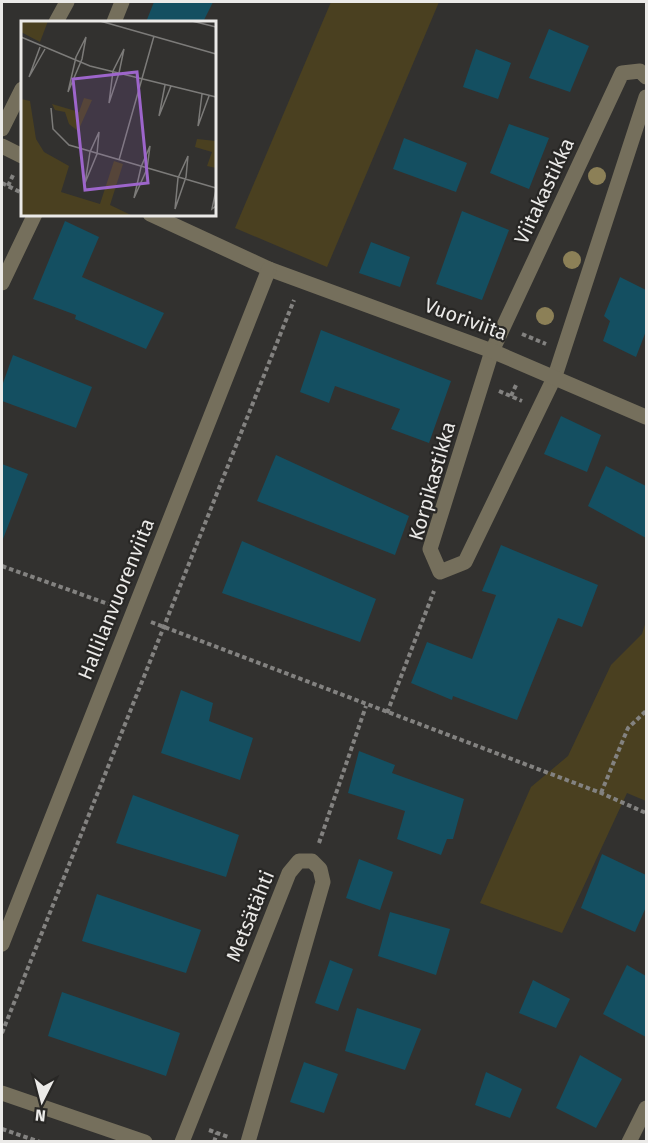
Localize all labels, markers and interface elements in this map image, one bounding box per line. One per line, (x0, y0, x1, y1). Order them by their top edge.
inset map (21, 21, 216, 216)
street label: Viitakastikka (509, 134, 579, 248)
street label: Vuoriviita (421, 293, 511, 345)
street label: Korpikastikka (404, 419, 460, 543)
street label: Hallilanvuorenviita (73, 515, 159, 683)
street label: Metsätähti (221, 867, 279, 965)
north arrow (12, 1071, 72, 1131)
text: N (34, 1105, 47, 1125)

